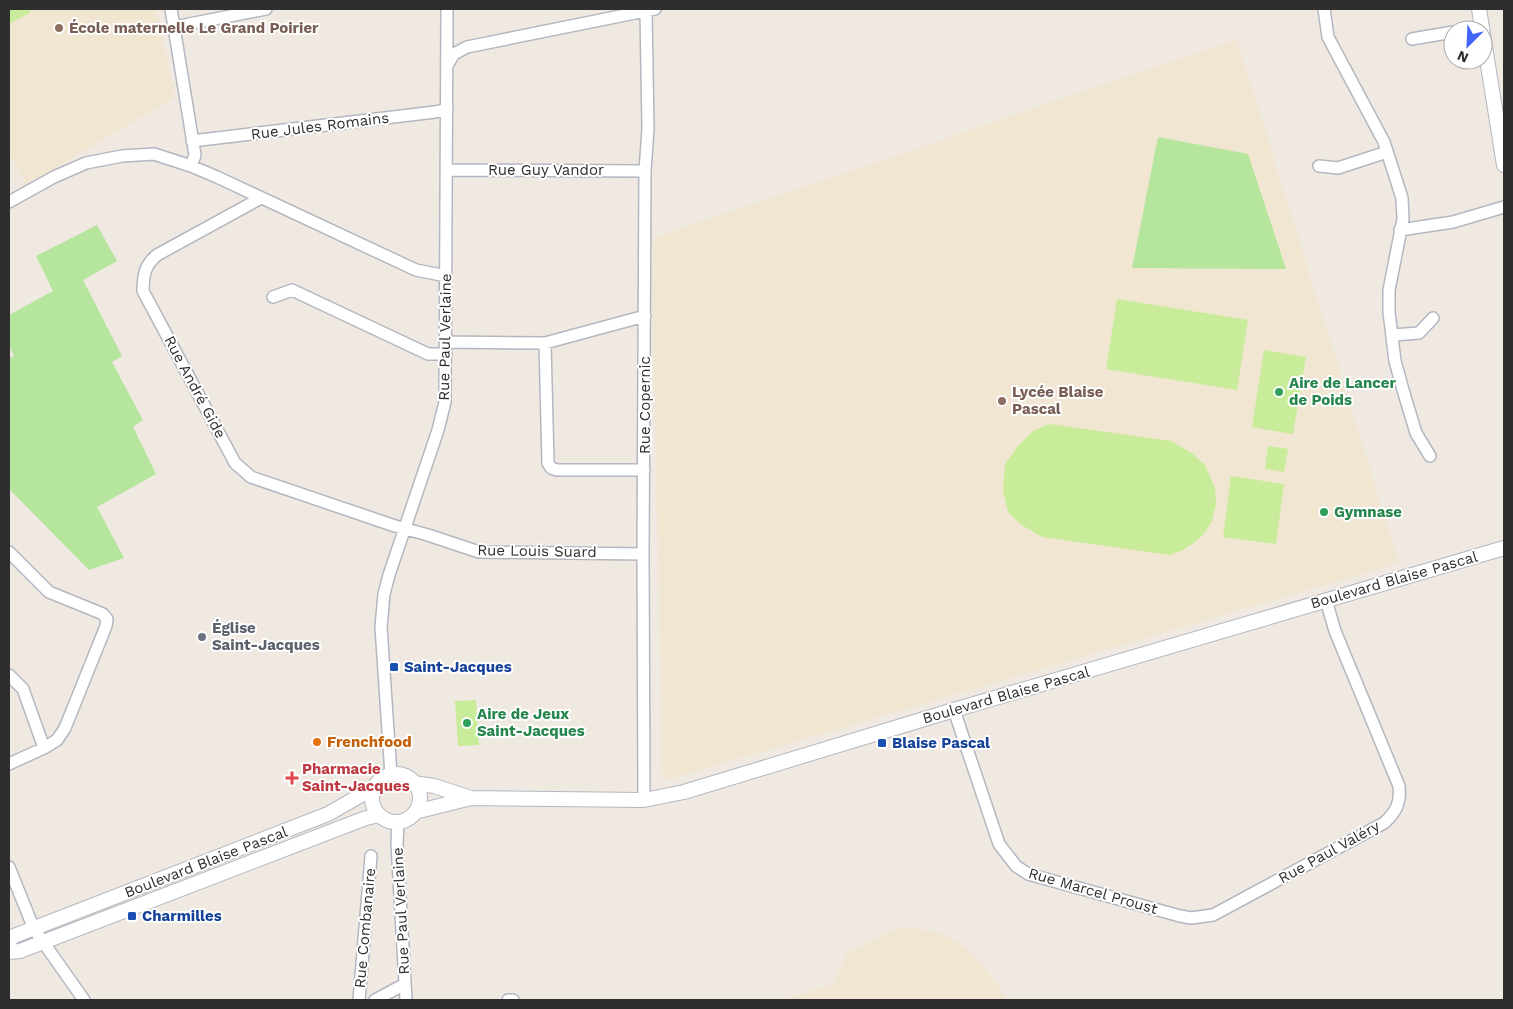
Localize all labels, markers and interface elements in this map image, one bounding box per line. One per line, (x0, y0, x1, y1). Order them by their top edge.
place label: École maternelle Le Grand Poirier (69, 19, 319, 37)
north arrow (1443, 20, 1493, 70)
marker: École maternelle Le Grand Poirier (53, 22, 65, 34)
text: N (1455, 47, 1471, 66)
street label: Rue Jules Romains (250, 109, 390, 143)
street label: Rue Guy Vandor (488, 161, 604, 179)
street label: Rue Paul Verlaine (435, 273, 455, 401)
street label: Rue André Gide (160, 333, 230, 441)
street label: Rue Copernic (636, 356, 654, 454)
place label: Aire de Lancer de Poids (1289, 374, 1396, 409)
place label: Lycée Blaise Pascal (1012, 383, 1104, 418)
marker: Aire de Lancer de Poids (1273, 386, 1285, 398)
marker: Lycée Blaise Pascal (996, 395, 1008, 407)
place label: Gymnase (1334, 503, 1402, 521)
marker: Gymnase (1318, 506, 1330, 518)
street label: Rue Louis Suard (477, 541, 597, 561)
street label: Boulevard Blaise Pascal (1308, 547, 1480, 613)
place label: Église Saint-Jacques (212, 619, 320, 654)
marker: Église Saint-Jacques (196, 631, 208, 643)
place label: Saint-Jacques (404, 658, 512, 676)
marker: Saint-Jacques (388, 661, 400, 673)
street label: Boulevard Blaise Pascal (920, 662, 1092, 728)
place label: Aire de Jeux Saint-Jacques (477, 705, 585, 740)
marker: Aire de Jeux Saint-Jacques (461, 717, 473, 729)
place label: Frenchfood (327, 733, 412, 751)
place label: Blaise Pascal (892, 734, 990, 752)
marker: Frenchfood (311, 736, 323, 748)
marker: Blaise Pascal (876, 737, 888, 749)
place label: Pharmacie Saint-Jacques (302, 760, 410, 795)
marker: Pharmacie Saint-Jacques (286, 772, 298, 784)
street label: Rue Paul Valéry (1275, 817, 1383, 887)
street label: Boulevard Blaise Pascal (122, 822, 290, 901)
street label: Rue Paul Verlaine (389, 847, 413, 975)
street label: Rue Marcel Proust (1026, 864, 1160, 918)
street label: Rue Combanaire (351, 867, 379, 989)
place label: Charmilles (142, 907, 222, 925)
marker: Charmilles (126, 910, 138, 922)

